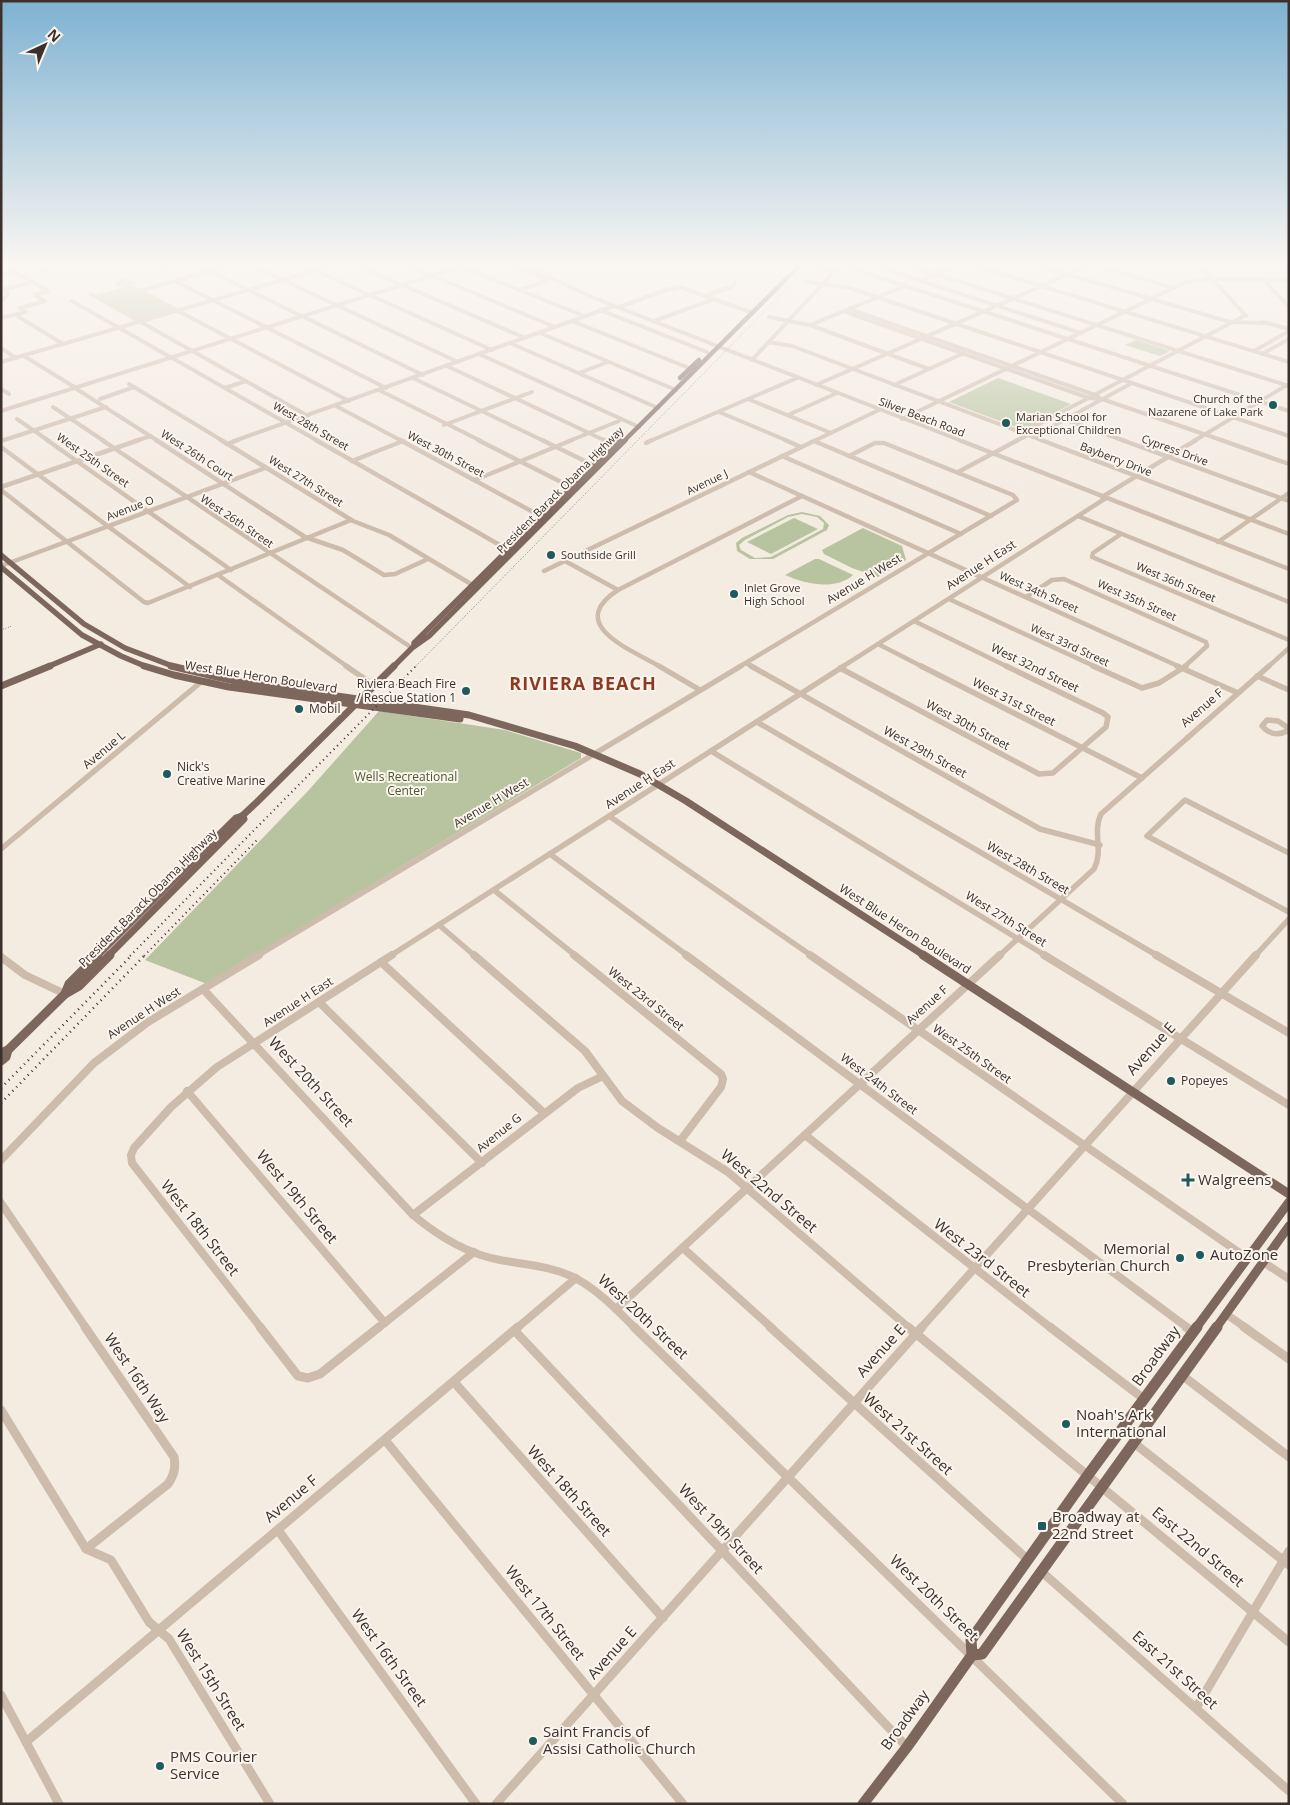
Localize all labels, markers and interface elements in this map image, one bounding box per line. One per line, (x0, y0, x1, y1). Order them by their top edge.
north arrow (20, 20, 70, 70)
text: N (44, 24, 65, 46)
place label: Church of the Nazarene of Lake Park (1148, 391, 1263, 419)
street label: Silver Beach Road (877, 393, 967, 440)
street label: West 28th Street (271, 398, 352, 453)
marker: Church of the Nazarene of Lake Park (1267, 399, 1279, 411)
place label: Marian School for Exceptional Children (1016, 409, 1121, 437)
marker: Marian School for Exceptional Children (1000, 417, 1012, 429)
street label: President Barack Obama Highway (493, 423, 627, 556)
street label: West 26th Court (158, 426, 236, 484)
street label: West 30th Street (405, 427, 487, 480)
street label: West 25th Street (54, 429, 133, 490)
street label: Cypress Drive (1140, 430, 1211, 469)
street label: Bayberry Drive (1078, 438, 1154, 479)
street label: West 27th Street (266, 452, 346, 510)
street label: Avenue J (684, 465, 730, 498)
street label: West 26th Street (198, 491, 277, 551)
street label: Avenue O (104, 492, 156, 523)
street label: Avenue H East (942, 536, 1019, 594)
place label: Southside Grill (561, 547, 636, 562)
marker: Southside Grill (545, 549, 557, 561)
street label: Avenue H West (823, 549, 904, 608)
street label: West 36th Street (1134, 558, 1218, 605)
street label: West 34th Street (997, 567, 1081, 616)
street label: West 35th Street (1095, 575, 1179, 624)
place label: Inlet Grove High School (744, 580, 805, 608)
marker: Inlet Grove High School (728, 588, 740, 600)
street label: West 33rd Street (1028, 620, 1112, 669)
street label: West 32nd Street (988, 639, 1082, 696)
street label: West Blue Heron Boulevard (184, 656, 339, 697)
district label: RIVIERA BEACH (509, 671, 657, 695)
street label: West 31st Street (970, 673, 1059, 730)
place label: Riviera Beach Fire / Rescue Station 1 (356, 675, 456, 706)
street label: Avenue F (1177, 684, 1227, 731)
marker: Riviera Beach Fire / Rescue Station 1 (460, 685, 472, 697)
street label: West 30th Street (923, 695, 1013, 754)
place label: Mobil (309, 700, 340, 717)
marker: Mobil (293, 703, 305, 715)
street label: West 29th Street (880, 722, 970, 782)
street label: Avenue L (79, 727, 129, 773)
street label: Avenue H East (601, 755, 678, 813)
place label: Nick's Creative Marine (177, 758, 266, 789)
marker: Nick's Creative Marine (161, 768, 173, 780)
park label: Wells Recreational Center (355, 768, 457, 799)
street label: Avenue H West (450, 773, 531, 832)
street label: President Barack Obama Highway (75, 824, 221, 971)
street label: West 28th Street (984, 837, 1073, 898)
street label: West Blue Heron Boulevard (836, 879, 975, 978)
street label: West 27th Street (962, 887, 1050, 950)
street label: West 23rd Street (605, 963, 688, 1035)
street label: Avenue H East (259, 973, 336, 1031)
street label: Avenue F (902, 981, 951, 1028)
street label: Avenue H West (104, 982, 184, 1043)
street label: Avenue E (1121, 1018, 1179, 1079)
street label: West 25th Street (929, 1020, 1015, 1087)
street label: West 20th Street (265, 1032, 359, 1131)
street label: West 24th Street (837, 1049, 922, 1118)
place label: Popeyes (1181, 1072, 1228, 1089)
marker: Popeyes (1165, 1075, 1177, 1087)
street label: Avenue G (472, 1109, 525, 1156)
street label: West 22nd Street (717, 1144, 822, 1236)
street label: West 19th Street (253, 1145, 343, 1247)
place label: Walgreens (1198, 1169, 1271, 1189)
marker: Walgreens (1182, 1174, 1194, 1186)
street label: West 18th Street (157, 1175, 244, 1279)
street label: West 23rd Street (930, 1213, 1035, 1301)
place label: Memorial Presbyterian Church (1027, 1238, 1170, 1275)
place label: AutoZone (1210, 1244, 1278, 1264)
marker: AutoZone (1194, 1249, 1206, 1261)
marker: Memorial Presbyterian Church (1174, 1252, 1186, 1264)
street label: West 20th Street (594, 1269, 693, 1363)
street label: Avenue E (851, 1320, 909, 1381)
street label: Broadway (1127, 1321, 1184, 1390)
street label: West 16th Way (100, 1329, 175, 1427)
street label: West 21st Street (860, 1388, 958, 1479)
place label: Noah's Ark International (1076, 1404, 1166, 1441)
marker: Noah's Ark International (1060, 1418, 1072, 1430)
street label: West 18th Street (523, 1440, 616, 1540)
street label: Avenue F (259, 1470, 321, 1526)
street label: West 19th Street (675, 1479, 769, 1578)
street label: East 22nd Street (1148, 1502, 1249, 1591)
place label: Broadway at 22nd Street (1052, 1506, 1139, 1543)
marker: Broadway at 22nd Street (1036, 1520, 1048, 1532)
street label: West 20th Street (886, 1550, 983, 1645)
street label: West 17th Street (501, 1561, 590, 1664)
street label: West 16th Street (348, 1605, 432, 1710)
street label: Avenue E (582, 1622, 640, 1683)
street label: West 15th Street (173, 1625, 251, 1734)
street label: East 21st Street (1129, 1626, 1223, 1713)
street label: Broadway (876, 1685, 933, 1754)
place label: Saint Francis of Assisi Catholic Church (543, 1721, 696, 1758)
marker: Saint Francis of Assisi Catholic Church (527, 1735, 539, 1747)
place label: PMS Courier Service (170, 1746, 257, 1783)
marker: PMS Courier Service (154, 1760, 166, 1772)

